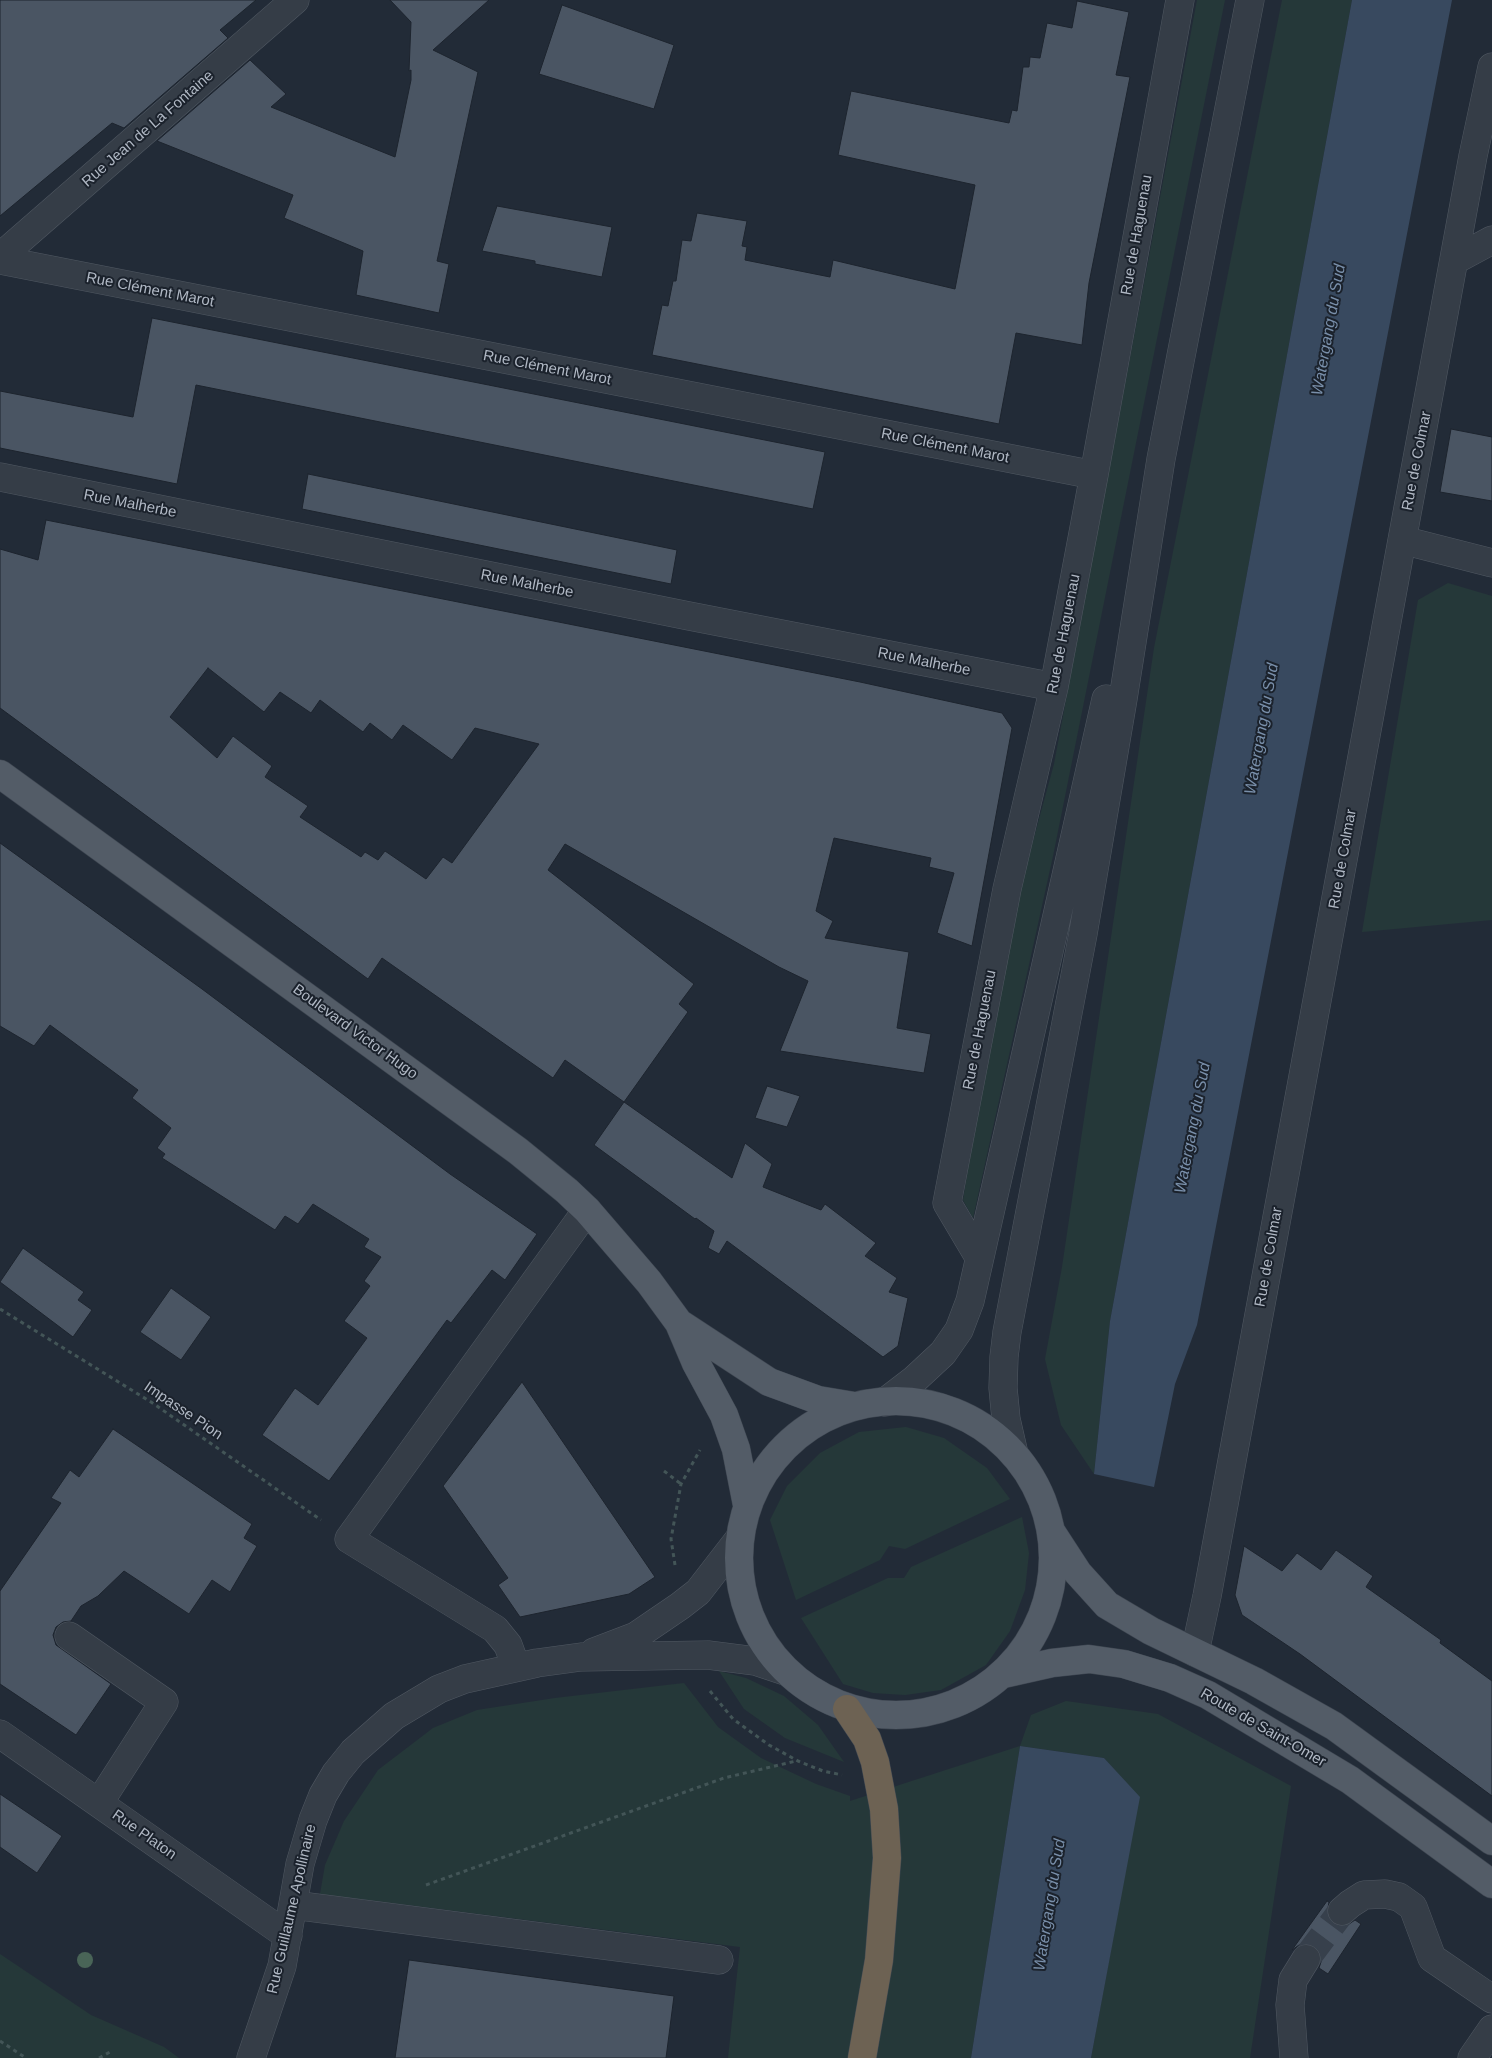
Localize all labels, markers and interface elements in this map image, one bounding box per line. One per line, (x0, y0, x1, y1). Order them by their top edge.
street label: Rue Jean de La Fontaine (79, 67, 217, 191)
street label: Rue de Haguenau (1118, 173, 1156, 297)
water label: Watergang du Sud (1308, 263, 1350, 397)
street label: Rue Clément Marot (84, 269, 216, 311)
street label: Rue Clément Marot (481, 347, 613, 389)
street label: Rue de Colmar (1399, 410, 1435, 512)
street label: Rue Clément Marot (879, 425, 1011, 467)
street label: Rue Malherbe (82, 486, 178, 522)
street label: Rue Malherbe (479, 566, 575, 602)
street label: Rue de Haguenau (1044, 573, 1084, 695)
street label: Rue Malherbe (876, 644, 972, 680)
water label: Watergang du Sud (1241, 662, 1283, 796)
street label: Rue de Colmar (1325, 808, 1361, 910)
street label: Rue de Haguenau (960, 969, 1000, 1091)
street label: Boulevard Victor Hugo (289, 981, 421, 1083)
water label: Watergang du Sud (1171, 1061, 1215, 1195)
street label: Rue de Colmar (1251, 1206, 1287, 1308)
street label: Impasse Pion (140, 1378, 226, 1444)
street label: Route de Saint-Omer (1197, 1685, 1329, 1771)
street label: Rue Platon (108, 1806, 180, 1864)
street label: Rue Guillaume Apollinaire (264, 1822, 320, 1996)
water label: Watergang du Sud (1030, 1838, 1070, 1972)

